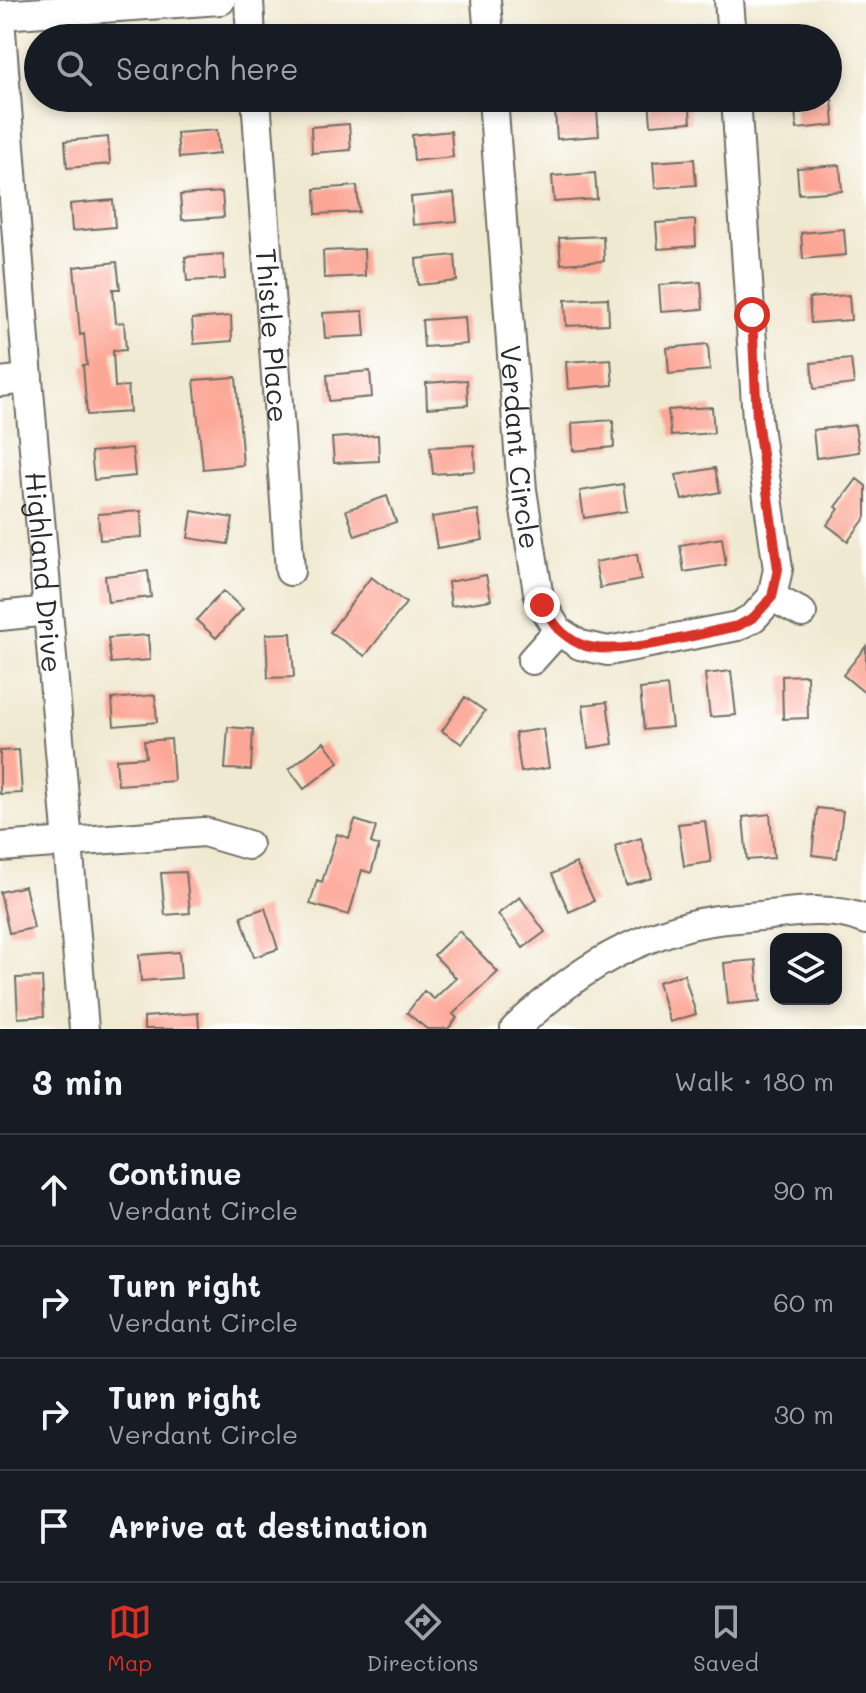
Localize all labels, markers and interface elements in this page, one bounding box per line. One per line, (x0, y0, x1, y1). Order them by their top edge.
search box (24, 24, 842, 112)
icon: search (52, 46, 96, 90)
text: Search here (116, 48, 299, 88)
street label: Thistle Place (249, 247, 297, 424)
route start (734, 297, 770, 333)
street label: Verdant Circle (493, 344, 549, 551)
street label: Highland Drive (18, 470, 71, 674)
route end (524, 587, 560, 623)
map controls (770, 933, 842, 1005)
button: layers (770, 933, 842, 1005)
text: 3 min (32, 1059, 123, 1104)
text: Walk · 180 m (674, 1064, 834, 1098)
text: Continue (108, 1153, 241, 1193)
icon: ahead (32, 1168, 76, 1212)
text: 90 m (774, 1173, 834, 1207)
text: Verdant Circle (108, 1193, 298, 1227)
text: Turn right (108, 1265, 261, 1305)
icon: right (32, 1280, 76, 1324)
text: 60 m (773, 1285, 834, 1319)
text: Verdant Circle (108, 1305, 298, 1339)
text: Turn right (108, 1377, 261, 1417)
icon: right (32, 1392, 76, 1436)
text: 30 m (774, 1397, 834, 1431)
text: Verdant Circle (108, 1417, 298, 1451)
icon: arrive (32, 1504, 76, 1548)
text: Arrive at destination (108, 1506, 428, 1546)
tab: Map (107, 1600, 152, 1677)
tab: Directions (367, 1600, 479, 1677)
tab: Saved (693, 1600, 759, 1677)

